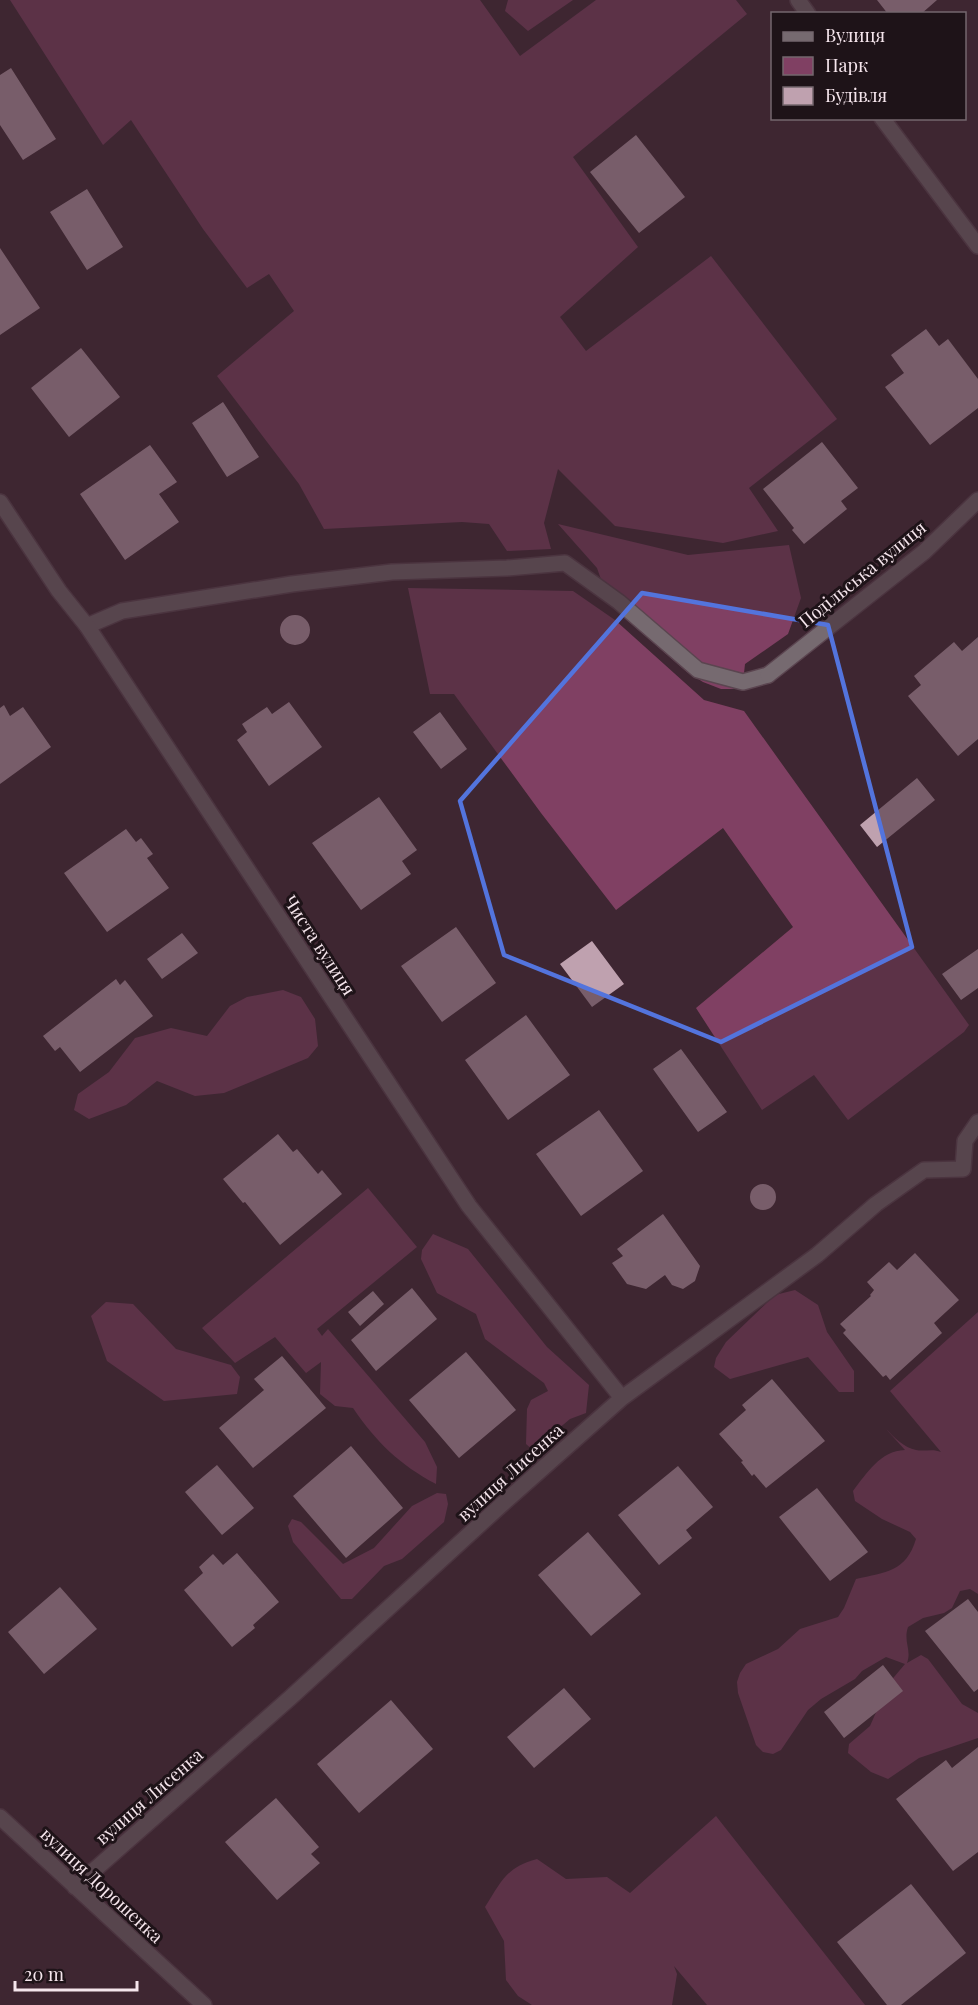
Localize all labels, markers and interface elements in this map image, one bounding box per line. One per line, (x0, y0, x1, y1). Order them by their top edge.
legend (771, 12, 966, 120)
text: Вулиця (825, 23, 886, 47)
text: Парк (825, 53, 868, 77)
text: Будівля (825, 83, 888, 107)
street label: Подільська вулиця (793, 515, 931, 633)
street label: Чиста вулиця (279, 890, 361, 1000)
street label: вулиця Лисенка (452, 1418, 568, 1526)
street label: вулиця Лисенка (90, 1743, 208, 1849)
street label: вулиця Дорошенка (36, 1822, 168, 1948)
scale bar (15, 1954, 136, 1992)
text: 20 m (24, 1962, 64, 1986)

